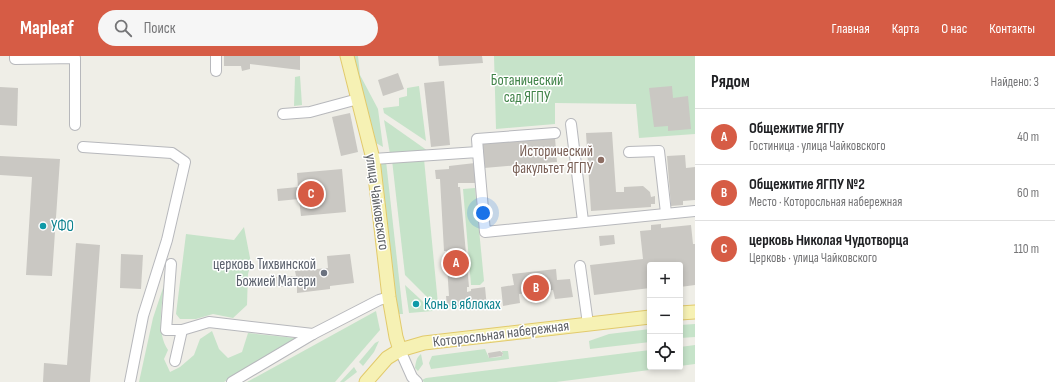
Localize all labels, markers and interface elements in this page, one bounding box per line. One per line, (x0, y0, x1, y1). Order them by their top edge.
search box (98, 10, 378, 46)
text: Mapleaf (20, 17, 74, 40)
icon: search (112, 17, 134, 39)
text: Поиск (144, 19, 175, 38)
text: Главная (832, 20, 870, 37)
text: Карта (892, 20, 919, 37)
text: О нас (941, 20, 967, 37)
text: Контакты (989, 20, 1035, 37)
park label: Ботанический сад ЯГПУ (491, 71, 563, 107)
text: Рядом (711, 72, 750, 92)
text: Найдено: 3 (991, 74, 1039, 90)
text: Общежитие ЯГПУ (749, 119, 844, 138)
text: A (721, 129, 727, 145)
text: 40 m (1017, 129, 1039, 145)
text: Гостиница · улица Чайковского (749, 138, 886, 154)
place label: Исторический факультет ЯГПУ (512, 142, 594, 178)
street label: улица Чайковского (361, 153, 393, 251)
marker: Исторический факультет ЯГПУ (596, 155, 606, 165)
text: Общежитие ЯГПУ №2 (749, 175, 865, 194)
pin: C (298, 179, 324, 209)
text: B (721, 185, 727, 201)
text: 60 m (1017, 185, 1039, 201)
text: Место · Которосльная набережная (749, 194, 902, 210)
your location (473, 203, 493, 223)
place label: УФО (51, 217, 74, 236)
marker: УФО (38, 221, 48, 231)
text: церковь Николая Чудотворца (749, 231, 909, 250)
text: C (721, 241, 727, 257)
text: 110 m (1014, 241, 1039, 257)
pin: A (443, 248, 469, 278)
text: Церковь · улица Чайковского (749, 250, 877, 266)
place label: церковь Тихвинской Божией Матери (213, 255, 316, 291)
map controls (647, 262, 683, 370)
button: + (647, 262, 683, 298)
marker: церковь Тихвинской Божией Матери (319, 268, 329, 278)
pin: B (523, 273, 549, 303)
place label: Конь в яблоках (424, 295, 501, 314)
button: − (647, 298, 683, 334)
marker: Конь в яблоках (411, 299, 421, 309)
street label: Которосльная набережная (432, 316, 570, 352)
button: locate (647, 334, 683, 370)

